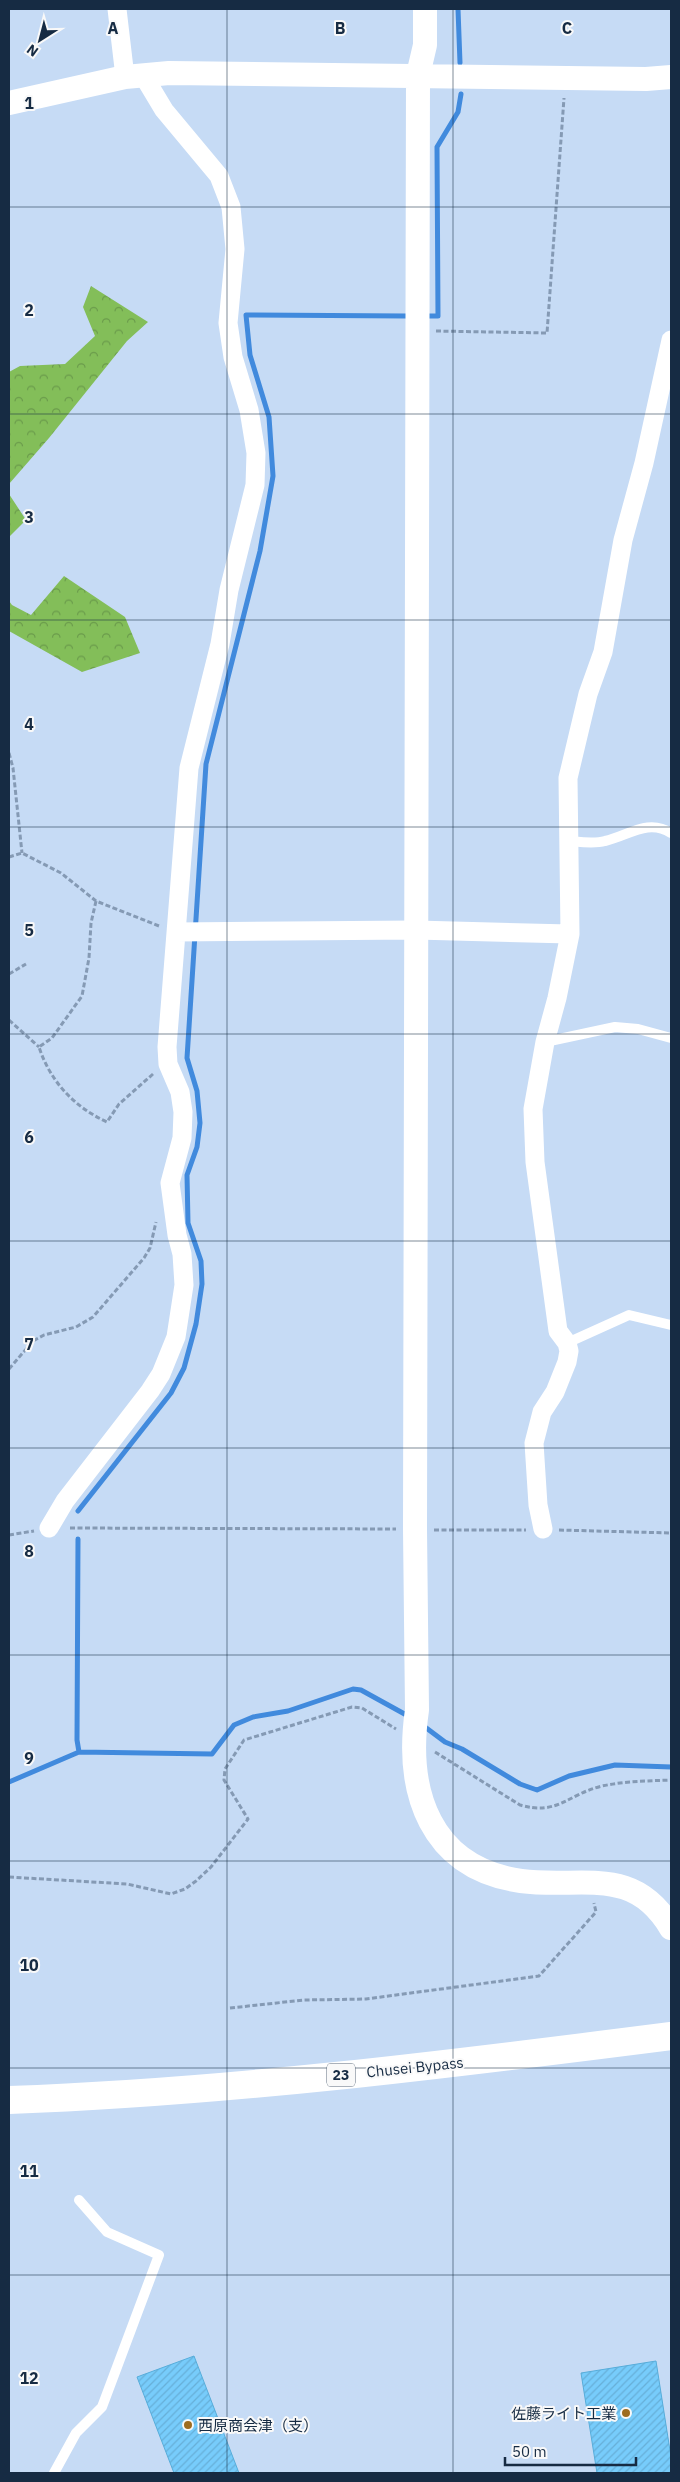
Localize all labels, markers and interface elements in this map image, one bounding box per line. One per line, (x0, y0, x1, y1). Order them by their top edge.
north arrow (15, 15, 65, 65)
text: A (108, 18, 119, 38)
text: B (335, 18, 346, 38)
text: C (562, 18, 572, 38)
text: N (23, 40, 42, 61)
text: 1 (24, 93, 34, 113)
text: 2 (24, 300, 34, 320)
text: 3 (24, 507, 34, 527)
text: 4 (24, 714, 34, 734)
text: 5 (24, 920, 34, 940)
text: 6 (24, 1127, 34, 1147)
text: 7 (24, 1334, 34, 1354)
text: 8 (24, 1541, 34, 1561)
text: 9 (24, 1748, 34, 1768)
text: 10 (19, 1955, 39, 1975)
street label: Chusei Bypass (366, 2052, 464, 2082)
road number: 23 (327, 2064, 355, 2086)
text: 11 (19, 2161, 39, 2181)
text: 12 (19, 2368, 39, 2388)
place label: 佐藤ライト工業 (511, 2404, 616, 2423)
marker: 佐藤ライト工業 (620, 2407, 632, 2419)
place label: 西原商会津（支） (198, 2416, 318, 2435)
marker: 西原商会津（支） (182, 2419, 194, 2431)
scale bar (505, 2434, 636, 2466)
text: 50 m (512, 2442, 547, 2461)

